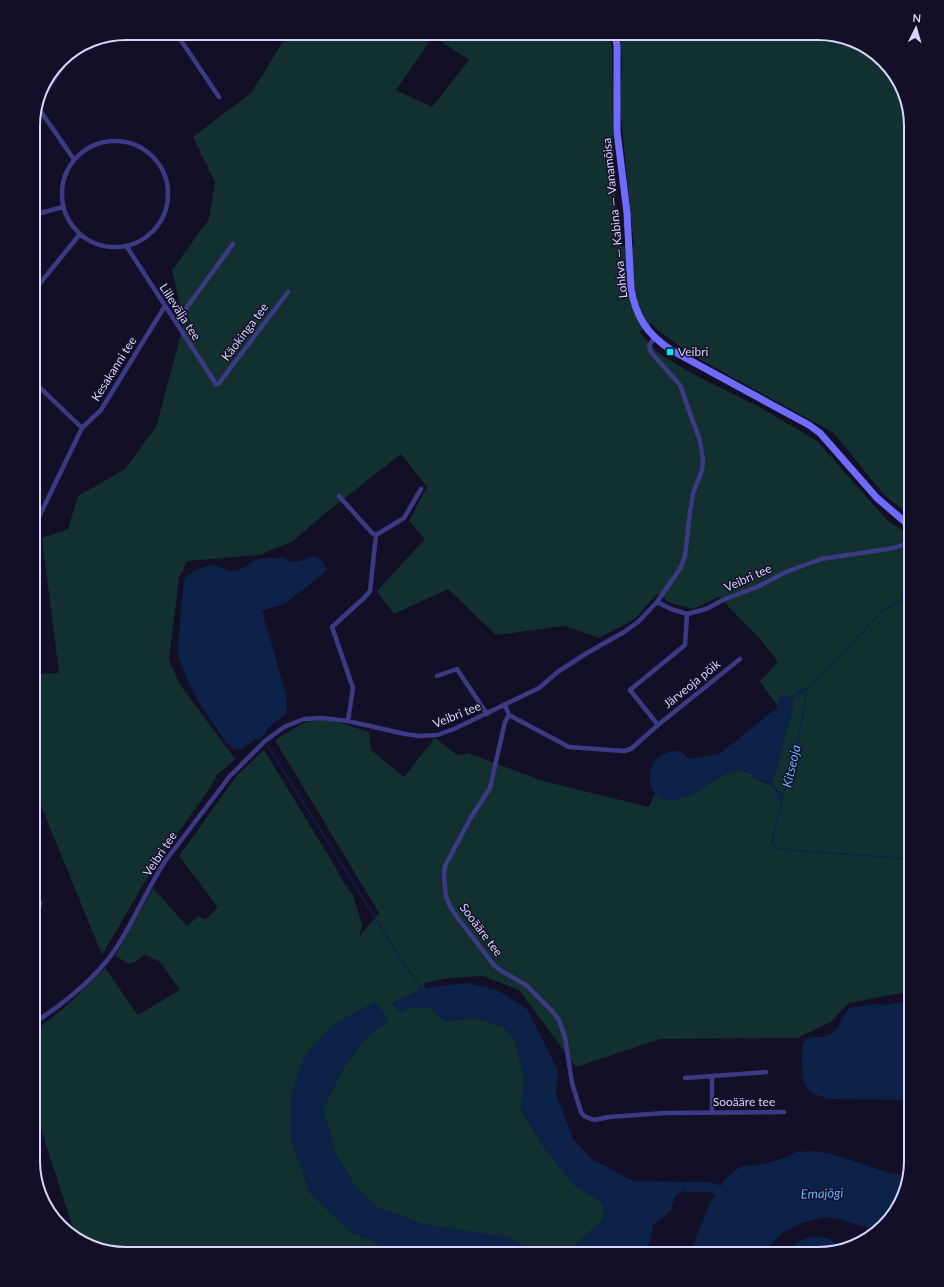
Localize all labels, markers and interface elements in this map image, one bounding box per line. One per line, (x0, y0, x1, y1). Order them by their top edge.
north arrow (896, 8, 936, 48)
text: N (912, 11, 922, 24)
street label: Lohkva — Kabina — Vanamõisa (599, 137, 630, 299)
street label: Lillevälja tee (157, 281, 204, 343)
street label: Käokinga tee (218, 300, 271, 364)
street label: Kesakanni tee (88, 334, 139, 404)
place label: Veibri (678, 344, 709, 359)
marker: Veibri (665, 347, 675, 357)
street label: Veibri tee (722, 560, 774, 595)
street label: Järveoja põik (660, 656, 724, 711)
street label: Veibri tee (431, 698, 483, 731)
water label: Kitseoja (778, 743, 804, 789)
street label: Veibri tee (139, 829, 180, 879)
street label: Sooääre tee (457, 900, 506, 959)
street label: Sooääre tee (713, 1094, 775, 1109)
water label: Emajõgi (800, 1184, 844, 1202)

